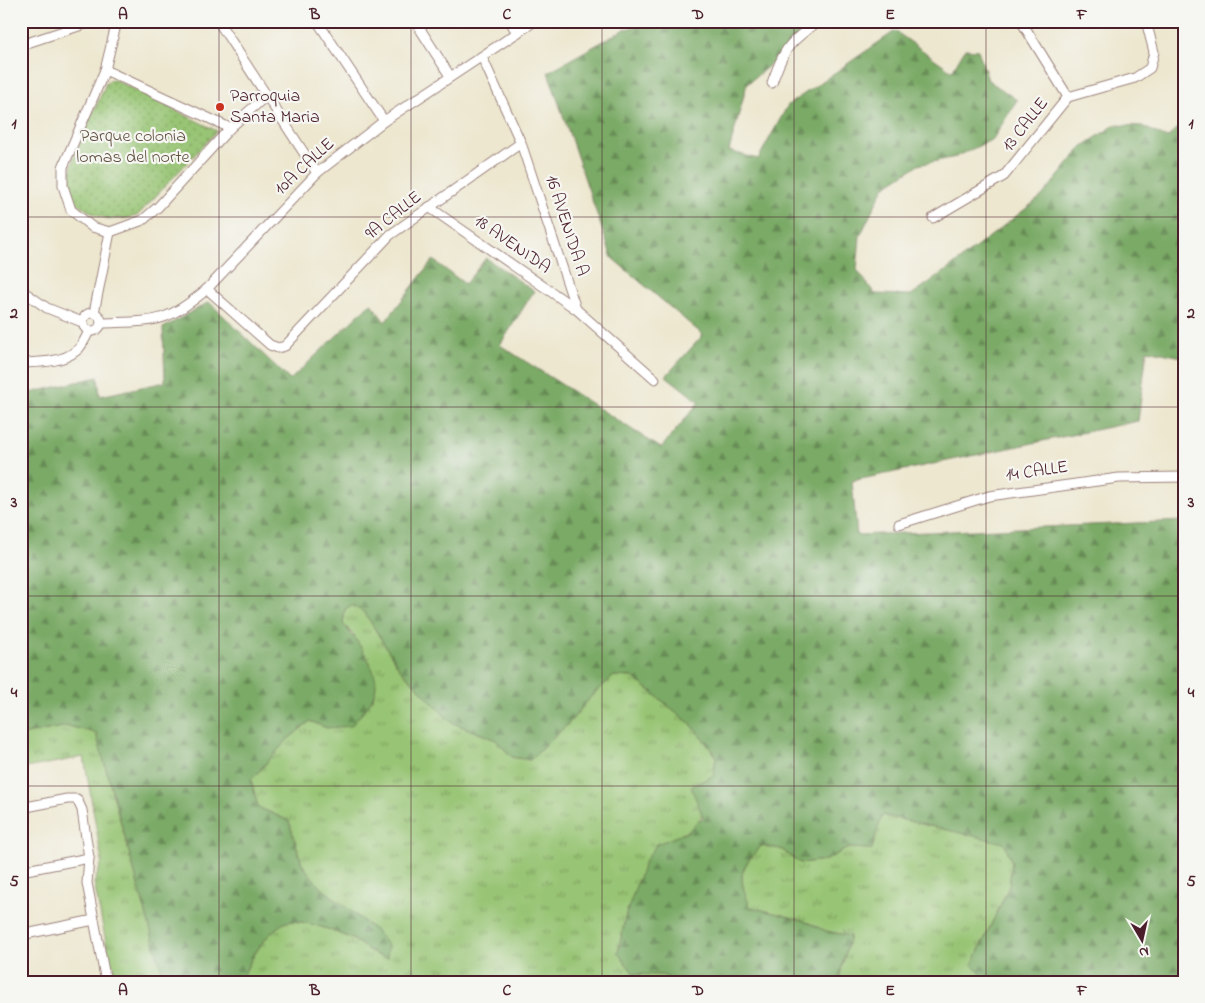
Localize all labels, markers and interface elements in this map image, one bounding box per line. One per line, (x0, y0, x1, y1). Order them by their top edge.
text: A (118, 3, 128, 27)
text: B (309, 3, 321, 27)
text: C (503, 3, 512, 27)
text: D (691, 3, 704, 27)
text: E (885, 3, 895, 27)
text: F (1076, 3, 1088, 27)
place label: Parroquia Santa Maria (230, 84, 320, 131)
street label: 13 CALLE (996, 92, 1056, 158)
marker: Parroquia Santa Maria (214, 101, 226, 113)
text: 1 (11, 112, 17, 136)
text: 1 (1188, 112, 1194, 136)
park label: Parque colonia lomas del norte (76, 124, 191, 171)
street label: 10A CALLE (269, 132, 341, 202)
street label: 16 AVENIDA A (537, 172, 595, 280)
street label: 9A CALLE (360, 185, 428, 247)
street label: 18 AVENIDA (468, 209, 556, 281)
text: 2 (9, 302, 18, 326)
text: 2 (1186, 302, 1195, 326)
street label: 14 CALLE (1004, 455, 1070, 489)
text: 3 (10, 491, 18, 515)
text: 3 (1187, 491, 1195, 515)
text: 4 (10, 681, 18, 705)
text: 4 (1187, 681, 1195, 705)
text: 5 (9, 870, 19, 894)
text: 5 (1186, 870, 1196, 894)
north arrow (1118, 916, 1168, 966)
text: N (1137, 940, 1150, 962)
text: A (118, 979, 128, 1003)
text: B (309, 979, 321, 1003)
text: C (503, 979, 512, 1003)
text: D (691, 979, 704, 1003)
text: E (885, 979, 895, 1003)
text: F (1076, 979, 1088, 1003)

